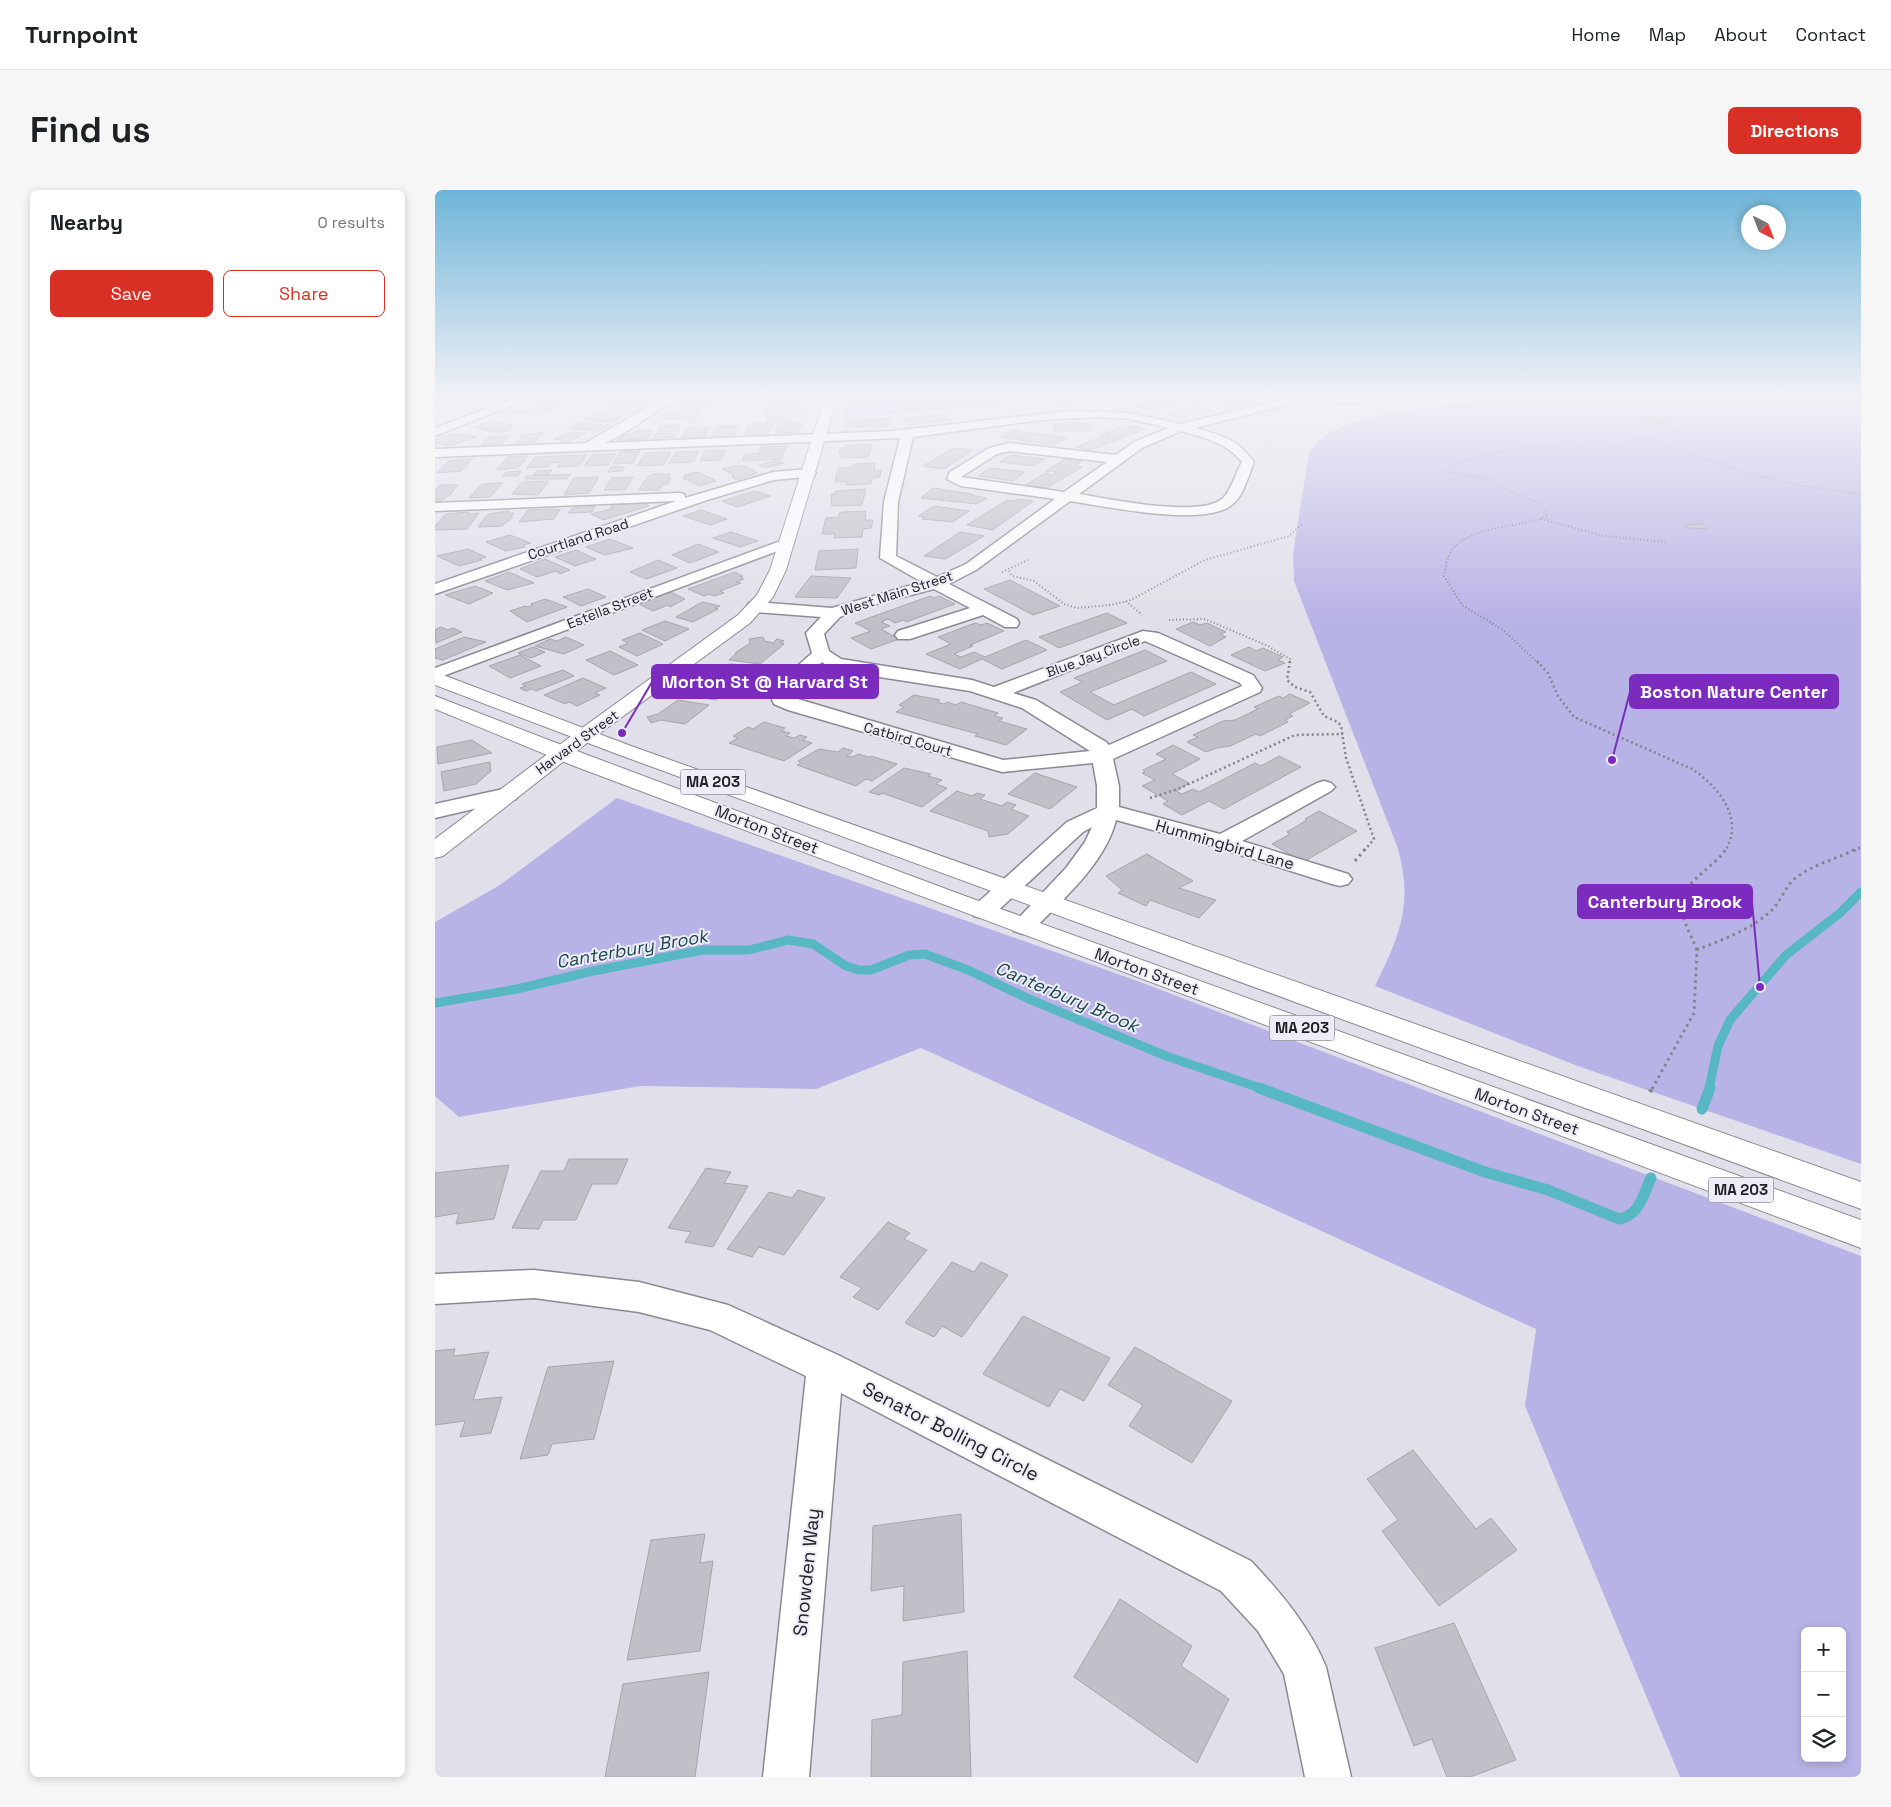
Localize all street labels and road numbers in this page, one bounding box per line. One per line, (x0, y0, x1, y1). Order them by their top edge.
street label: Courtland Road (525, 514, 631, 564)
street label: West Main Street (839, 566, 955, 620)
street label: Estella Street (564, 583, 656, 633)
street label: Blue Jay Circle (1044, 631, 1142, 681)
street label: Harvard Street (532, 706, 622, 778)
street label: Catbird Court (862, 718, 954, 760)
road number: MA 203 (681, 770, 745, 794)
street label: Morton Street (712, 800, 822, 859)
street label: Hummingbird Lane (1153, 815, 1297, 874)
street label: Morton Street (1092, 943, 1202, 1000)
road number: MA 203 (1269, 1016, 1335, 1040)
street label: Morton Street (1472, 1083, 1582, 1140)
road number: MA 203 (1709, 1178, 1773, 1202)
street label: Senator Bolling Circle (858, 1376, 1043, 1487)
street label: Snowden Way (787, 1507, 826, 1637)

